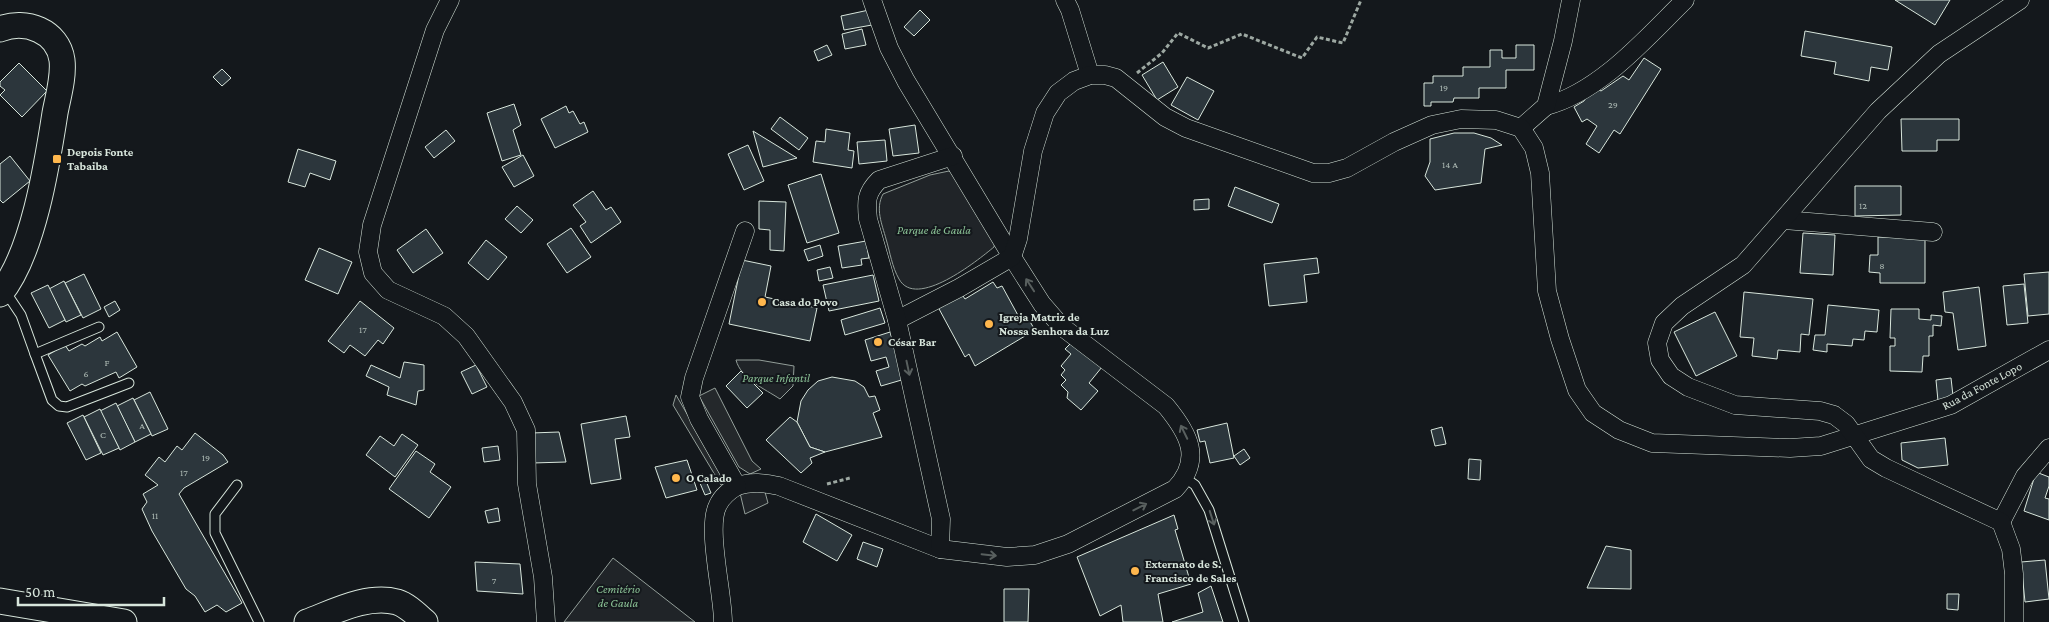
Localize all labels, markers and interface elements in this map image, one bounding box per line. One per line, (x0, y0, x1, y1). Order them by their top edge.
house number: 19 (1440, 82, 1448, 93)
house number: 29 (1608, 99, 1618, 110)
place label: Depois Fonte Tabaiba (67, 145, 134, 173)
marker: Depois Fonte Tabaiba (51, 153, 63, 165)
house number: 14 A (1442, 159, 1458, 170)
house number: 12 (1859, 200, 1867, 211)
park label: Parque de Gaula (897, 223, 971, 237)
house number: 8 (1879, 260, 1885, 271)
one-way arrow (1025, 278, 1035, 292)
place label: Casa do Povo (772, 295, 838, 309)
marker: Casa do Povo (756, 296, 768, 308)
place label: Igreja Matriz de Nossa Senhora da Luz (999, 310, 1109, 338)
marker: Igreja Matriz de Nossa Senhora da Luz (983, 318, 995, 330)
house number: 17 (359, 324, 367, 335)
place label: César Bar (888, 335, 937, 349)
marker: César Bar (872, 336, 884, 348)
house number: F (105, 357, 110, 368)
one-way arrow (904, 359, 913, 375)
street label: Rua da Fonte Lopo (1940, 359, 2024, 413)
house number: 6 (83, 368, 89, 379)
park label: Parque Infantil (742, 371, 811, 385)
house number: A (139, 420, 145, 431)
one-way arrow (1179, 425, 1188, 440)
house number: C (100, 429, 106, 440)
house number: 19 (202, 452, 210, 463)
house number: 17 (180, 467, 188, 478)
place label: O Calado (686, 471, 732, 485)
marker: O Calado (670, 472, 682, 484)
one-way arrow (1132, 502, 1147, 511)
one-way arrow (1207, 509, 1217, 525)
house number: 11 (152, 510, 158, 521)
one-way arrow (980, 550, 996, 560)
place label: Externato de S. Francisco de Sales (1145, 557, 1236, 585)
marker: Externato de S. Francisco de Sales (1129, 565, 1141, 577)
scale bar (18, 574, 164, 606)
house number: 7 (492, 575, 497, 586)
park label: Cemitério de Gaula (596, 582, 640, 610)
text: 50 m (25, 584, 55, 600)

